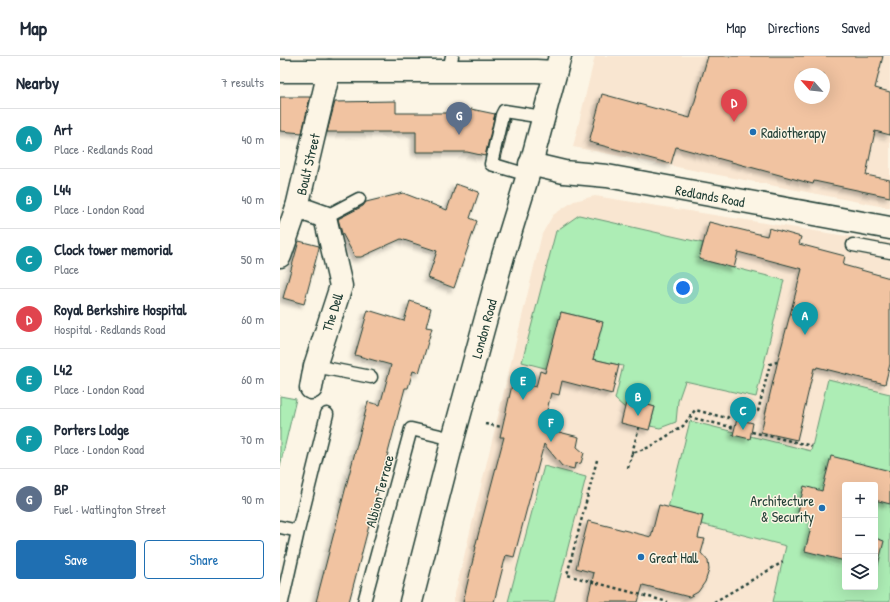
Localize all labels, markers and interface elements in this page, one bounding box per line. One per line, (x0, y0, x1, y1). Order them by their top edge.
text: Map (20, 15, 47, 41)
text: Map (726, 18, 746, 37)
text: Directions (768, 18, 819, 37)
text: Saved (841, 18, 870, 37)
north arrow (794, 68, 830, 104)
text: Nearby (16, 71, 59, 94)
text: 7 results (221, 73, 264, 91)
pin: D (721, 89, 747, 122)
pin: G (446, 102, 472, 135)
text: Art (54, 119, 72, 140)
place label: Radiotherapy (761, 123, 826, 143)
marker: Radiotherapy (748, 127, 758, 137)
text: A (26, 130, 32, 148)
text: 40 m (241, 130, 264, 148)
street label: Boult Street (291, 131, 324, 197)
text: Place · Redlands Road (54, 140, 153, 158)
text: L44 (54, 179, 71, 200)
street label: Redlands Road (674, 179, 747, 211)
text: B (26, 190, 32, 208)
text: 40 m (241, 190, 264, 208)
text: Place · London Road (54, 200, 144, 218)
text: Clock tower memorial (54, 239, 173, 260)
text: C (25, 250, 33, 268)
text: 50 m (241, 250, 264, 268)
text: Place (54, 260, 79, 278)
your location (673, 278, 693, 298)
street label: The Dell (317, 289, 347, 334)
street label: London Road (466, 296, 501, 360)
text: Royal Berkshire Hospital (54, 299, 186, 320)
pin: A (792, 302, 818, 335)
text: D (26, 310, 32, 328)
text: 60 m (241, 310, 264, 328)
text: Hospital · Redlands Road (54, 320, 165, 338)
text: L42 (54, 359, 72, 380)
pin: E (510, 367, 536, 400)
text: E (26, 370, 32, 388)
text: 60 m (241, 370, 264, 388)
text: Place · London Road (54, 380, 144, 398)
pin: B (625, 383, 651, 416)
pin: C (730, 397, 756, 430)
pin: F (538, 409, 564, 442)
text: Porters Lodge (54, 419, 129, 440)
text: F (27, 430, 31, 448)
text: 70 m (240, 430, 264, 448)
text: Place · London Road (54, 440, 144, 458)
street label: Albion Terrace (360, 452, 398, 529)
text: BP (54, 479, 69, 500)
map controls (842, 482, 878, 590)
button: + (842, 482, 878, 518)
text: G (26, 490, 32, 508)
text: 90 m (242, 490, 264, 508)
place label: Architecture & Security (750, 491, 814, 527)
text: Fuel · Watlington Street (54, 500, 166, 518)
marker: Architecture & Security (817, 503, 827, 513)
button: − (842, 518, 878, 554)
button: Save (16, 540, 136, 579)
button: Share (144, 540, 264, 579)
place label: Great Hall (649, 548, 699, 567)
marker: Great Hall (636, 552, 646, 562)
button: layers (842, 554, 878, 590)

